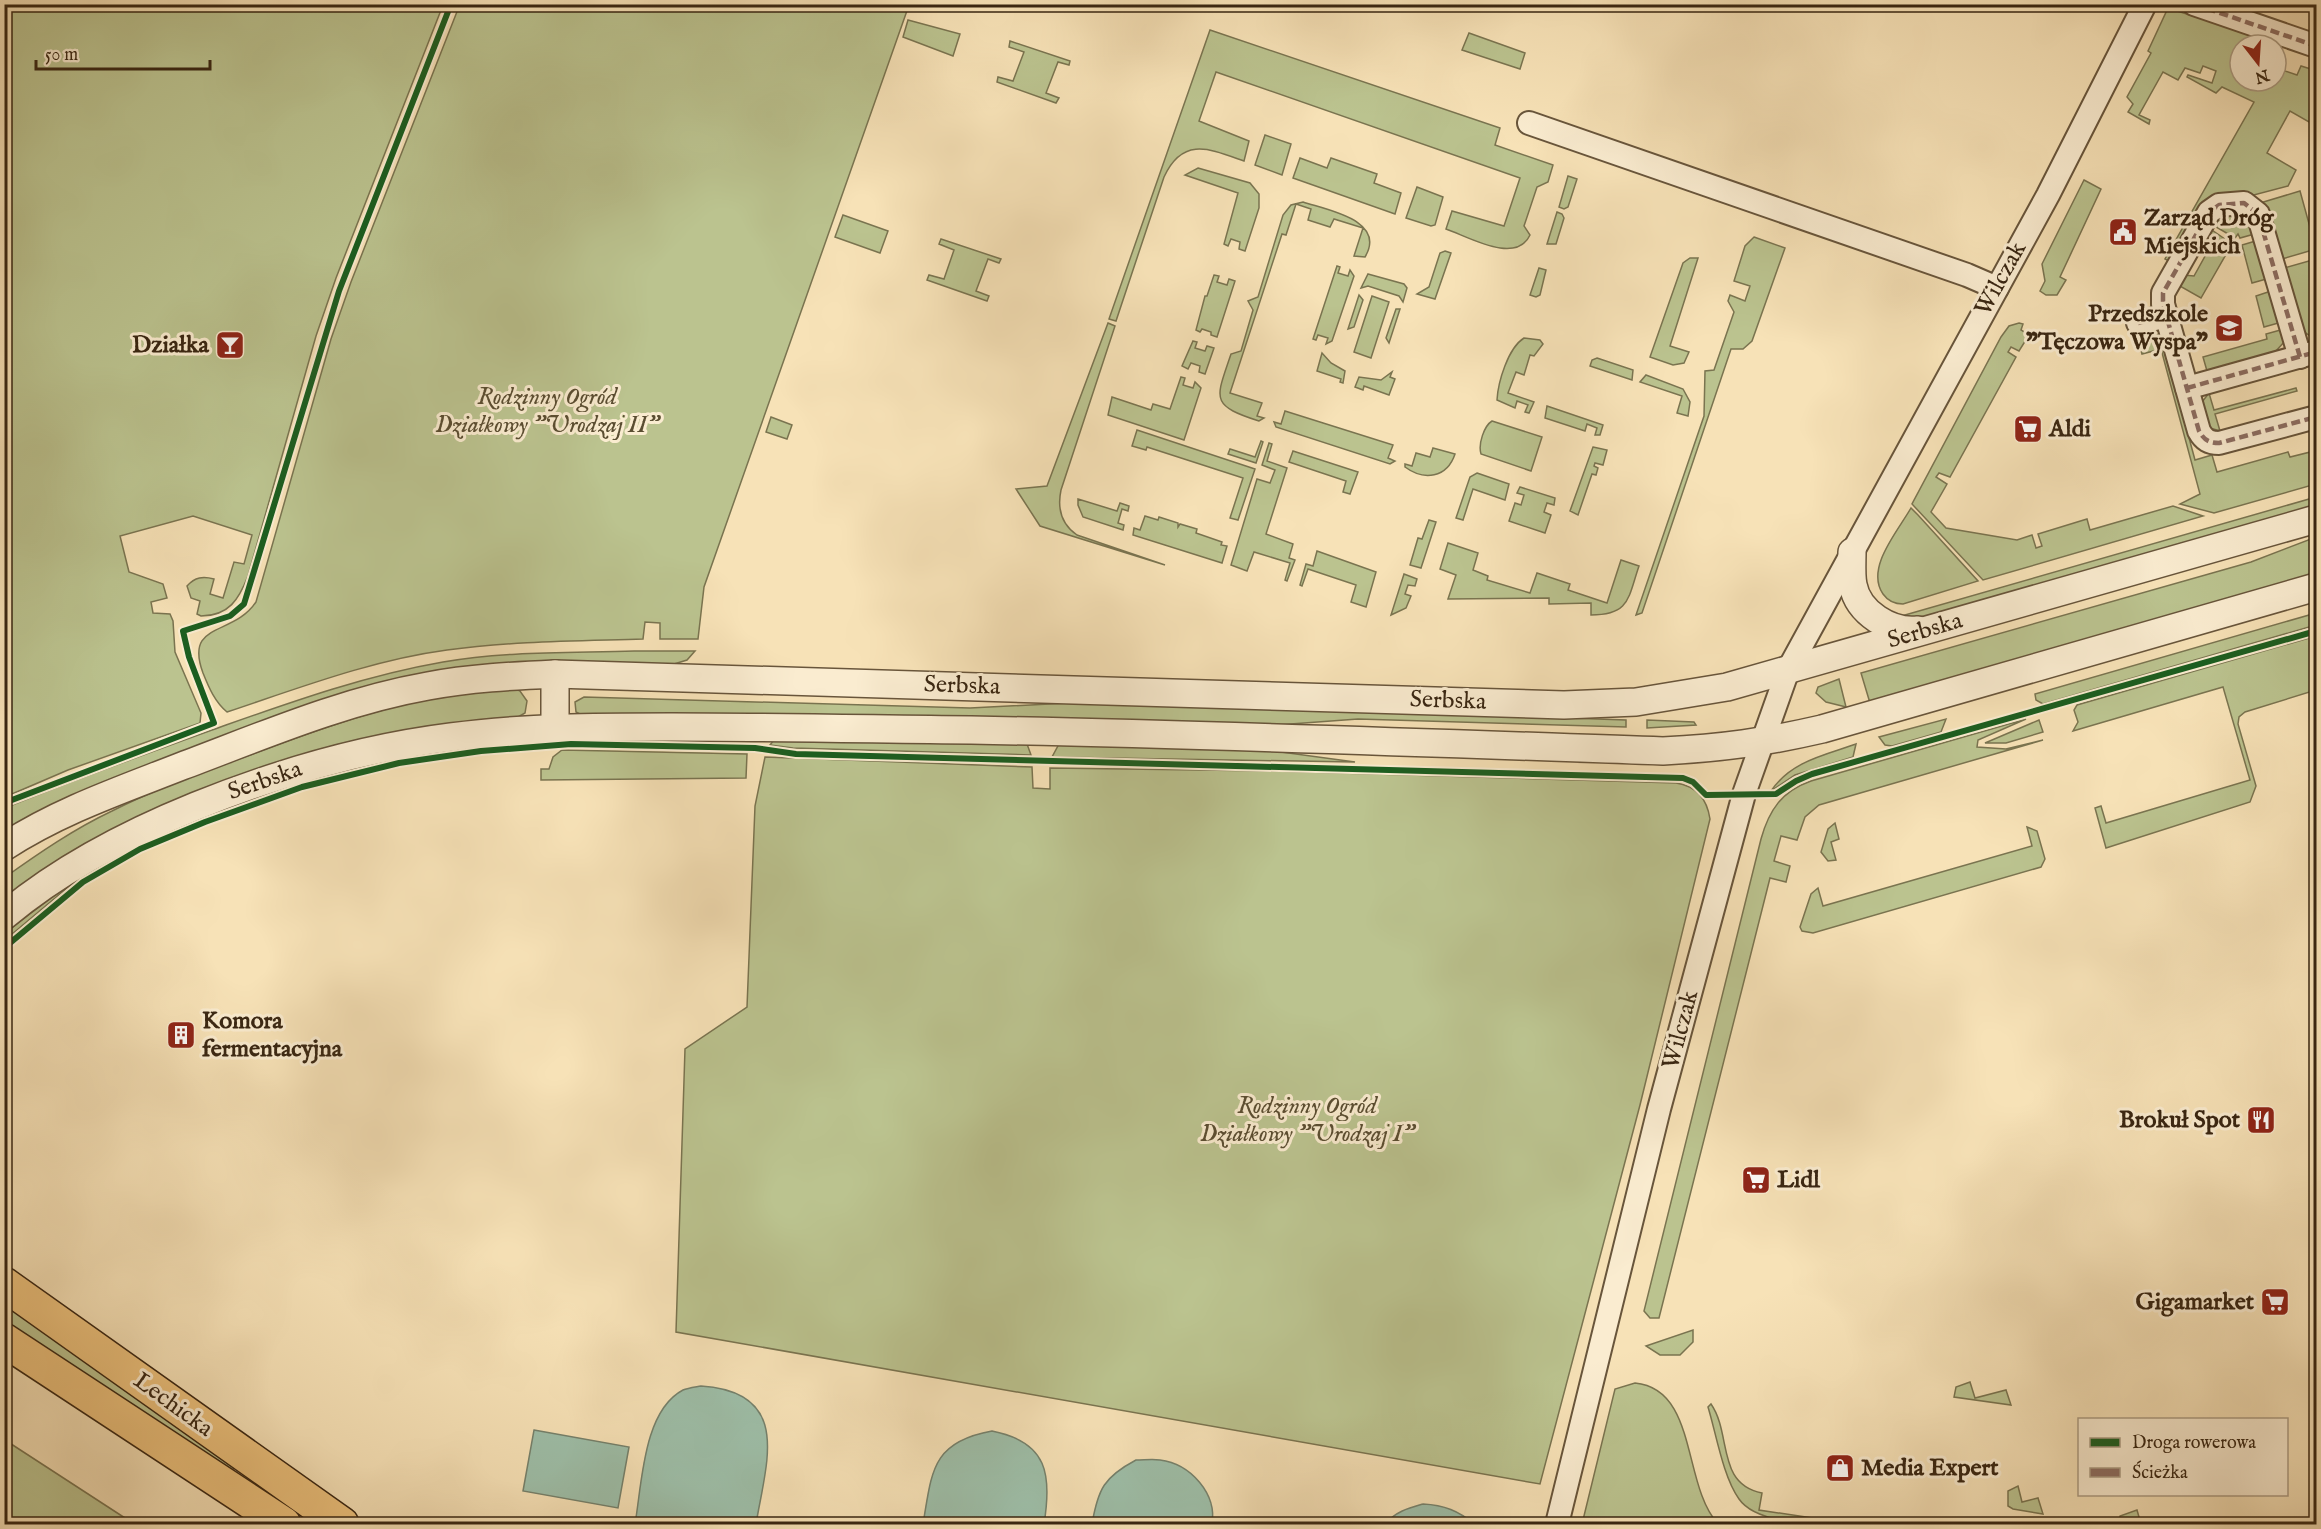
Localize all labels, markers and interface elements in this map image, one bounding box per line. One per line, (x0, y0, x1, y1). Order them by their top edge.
scale bar (36, 33, 210, 71)
north arrow (2228, 33, 2288, 93)
text: 50 m (45, 44, 78, 67)
text: N (2252, 64, 2272, 87)
place label: Zarząd Dróg Miejskich (2144, 203, 2275, 262)
public building icon: Zarząd Dróg Miejskich (2107, 216, 2139, 248)
street label: Wilczak (1968, 236, 2034, 322)
place label: Przedszkole "Tęczowa Wyspa" (2026, 299, 2208, 358)
school or university icon: Przedszkole "Tęczowa Wyspa" (2213, 312, 2245, 344)
bar icon: Działka (214, 329, 246, 361)
place label: Działka (132, 330, 210, 361)
park label: Rodzinny Ogród Działkowy "Urodzaj II" (435, 382, 661, 441)
supermarket icon: Aldi (2012, 413, 2044, 445)
place label: Aldi (2048, 414, 2091, 445)
street label: Serbska (1884, 605, 1967, 656)
street label: Serbska (923, 669, 1001, 703)
street label: Serbska (1409, 684, 1487, 718)
street label: Serbska (224, 754, 307, 808)
street label: Wilczak (1656, 987, 1706, 1073)
place label: Komora fermentacyjna (202, 1006, 343, 1065)
building icon: Komora fermentacyjna (165, 1019, 197, 1051)
park label: Rodzinny Ogród Działkowy "Urodzaj I" (1200, 1091, 1416, 1150)
restaurant icon: Brokuł Spot (2245, 1104, 2277, 1136)
place label: Brokuł Spot (2119, 1105, 2241, 1136)
supermarket icon: Lidl (1740, 1164, 1772, 1196)
place label: Lidl (1777, 1165, 1820, 1196)
supermarket icon: Gigamarket (2259, 1286, 2291, 1318)
place label: Gigamarket (2136, 1287, 2255, 1318)
street label: Lechicka (127, 1366, 220, 1445)
legend (2078, 1418, 2288, 1496)
text: Droga rowerowa (2132, 1432, 2256, 1455)
shop icon: Media Expert (1824, 1452, 1856, 1484)
place label: Media Expert (1861, 1453, 1999, 1484)
text: Ścieżka (2132, 1460, 2188, 1485)

